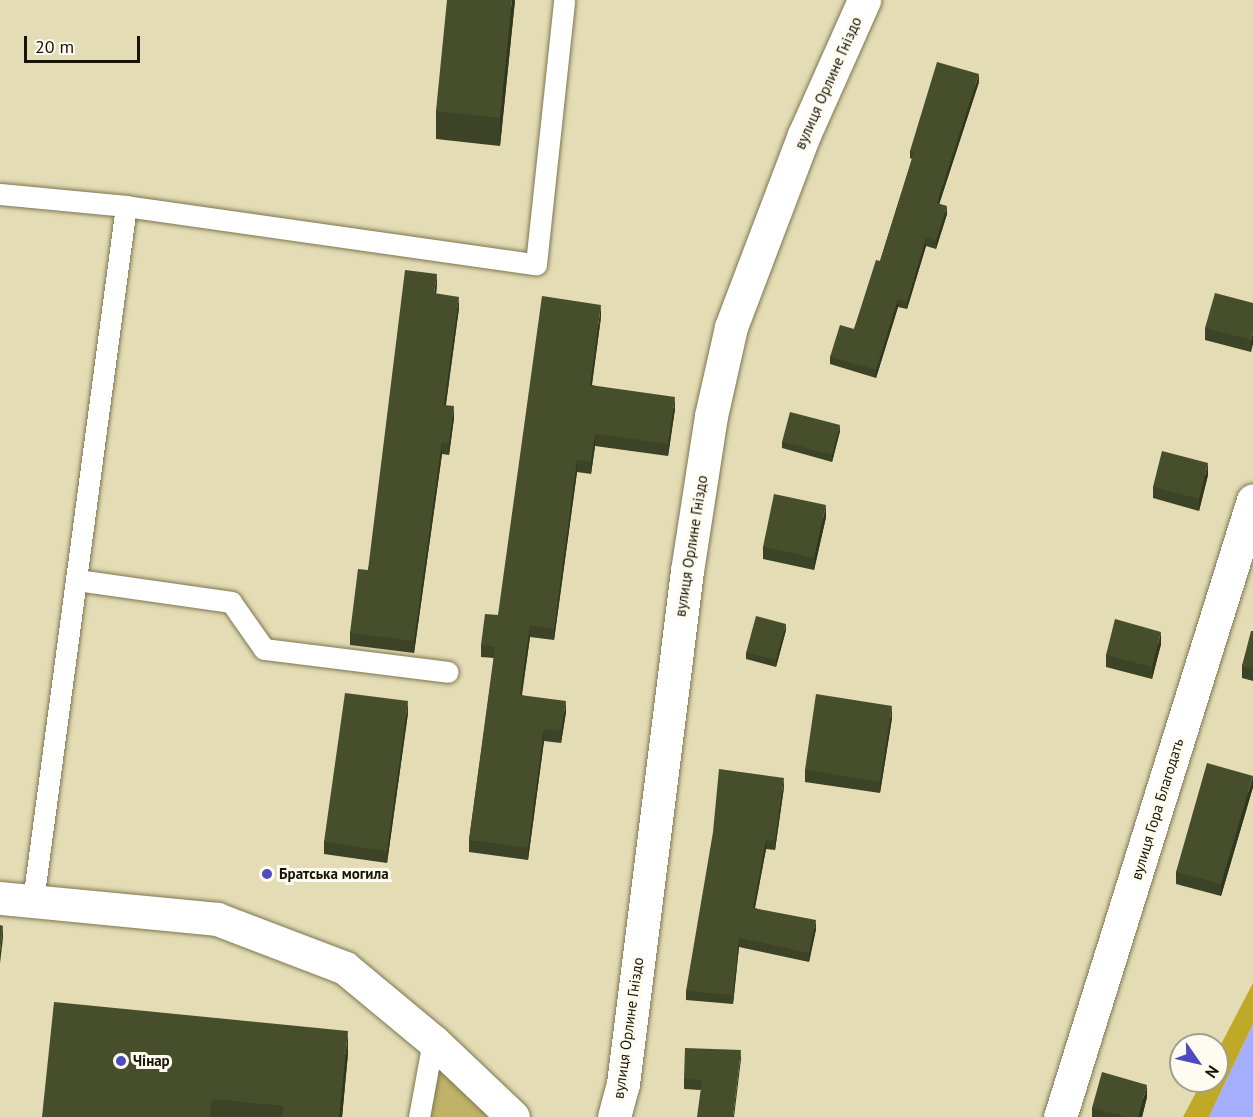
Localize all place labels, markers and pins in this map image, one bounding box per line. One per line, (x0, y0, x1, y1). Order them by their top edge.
place label: Братська могила (279, 865, 389, 883)
marker: Братська могила (260, 867, 274, 881)
place label: Чінар (133, 1052, 170, 1070)
marker: Чінар (114, 1054, 128, 1068)

